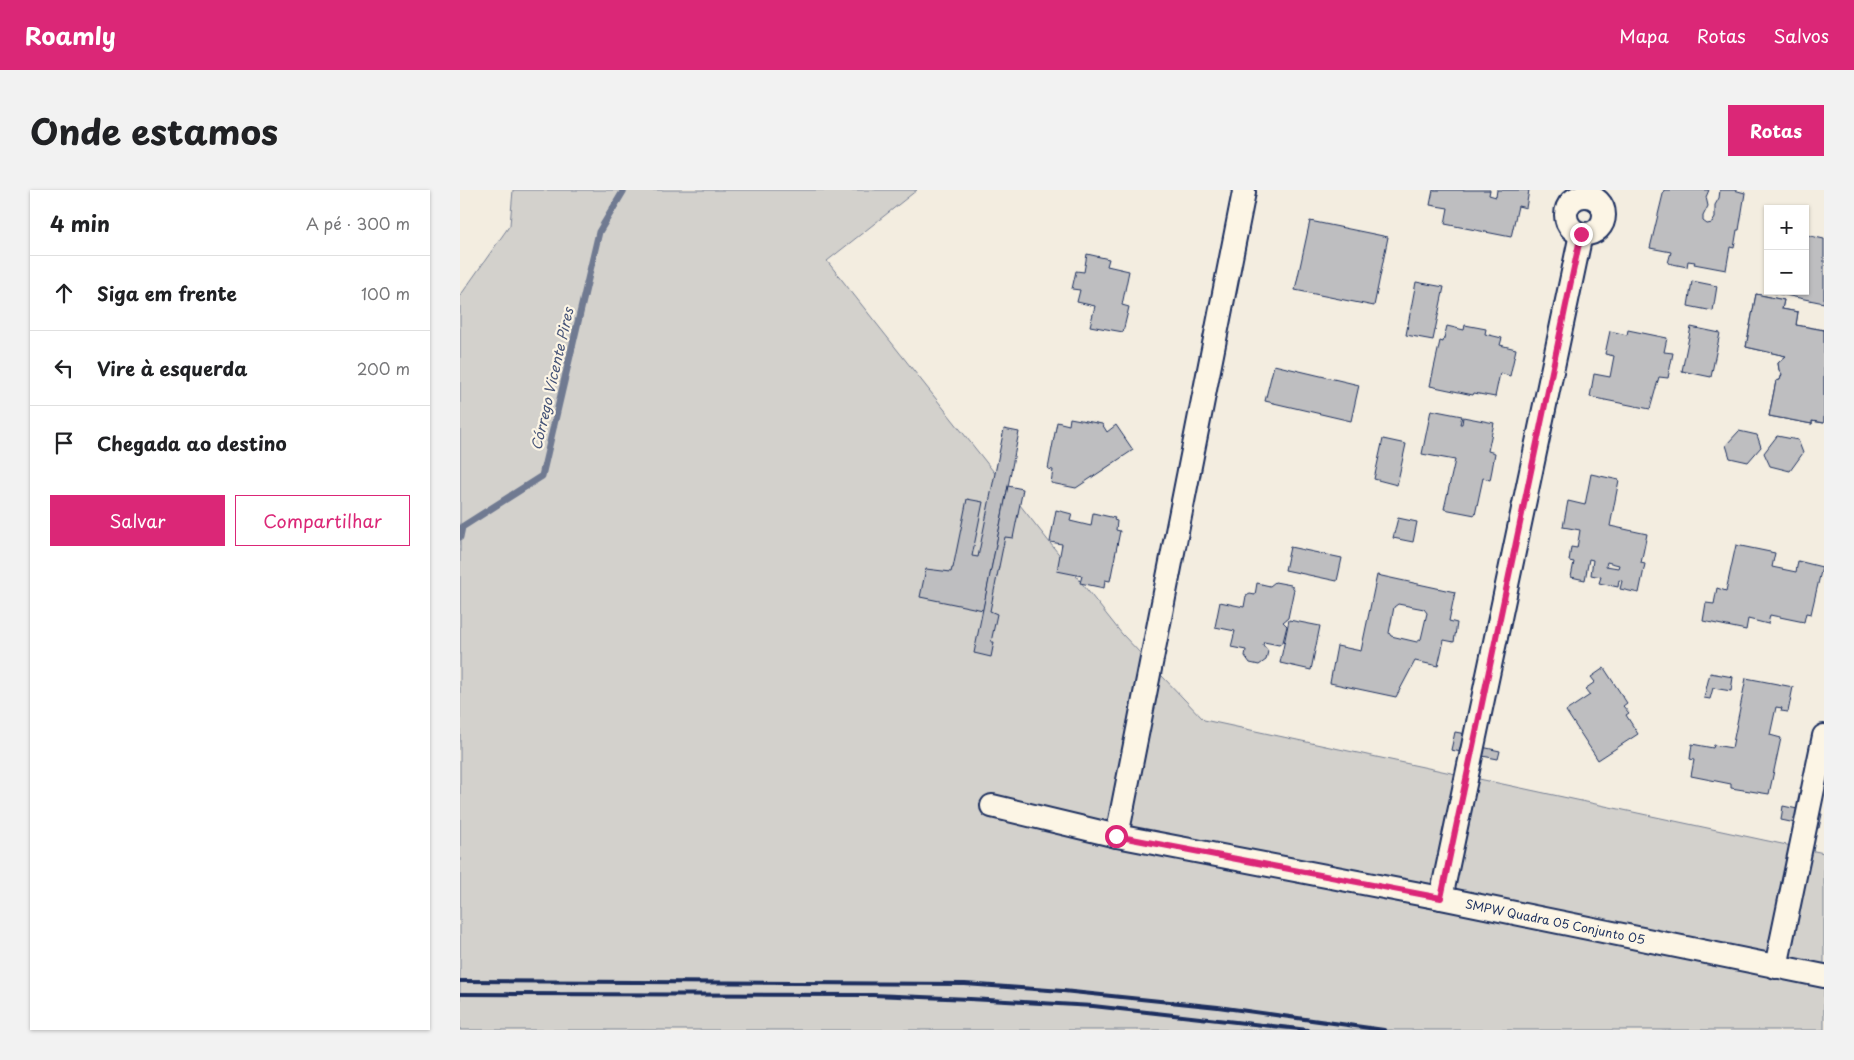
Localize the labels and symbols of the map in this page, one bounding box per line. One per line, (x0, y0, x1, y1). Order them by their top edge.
route end (1570, 223, 1593, 246)
water label: Córrego Vicente Pires (525, 304, 579, 452)
route start (1105, 825, 1128, 848)
street label: SMPW Quadra 05 Conjunto 05 (1464, 894, 1647, 948)

